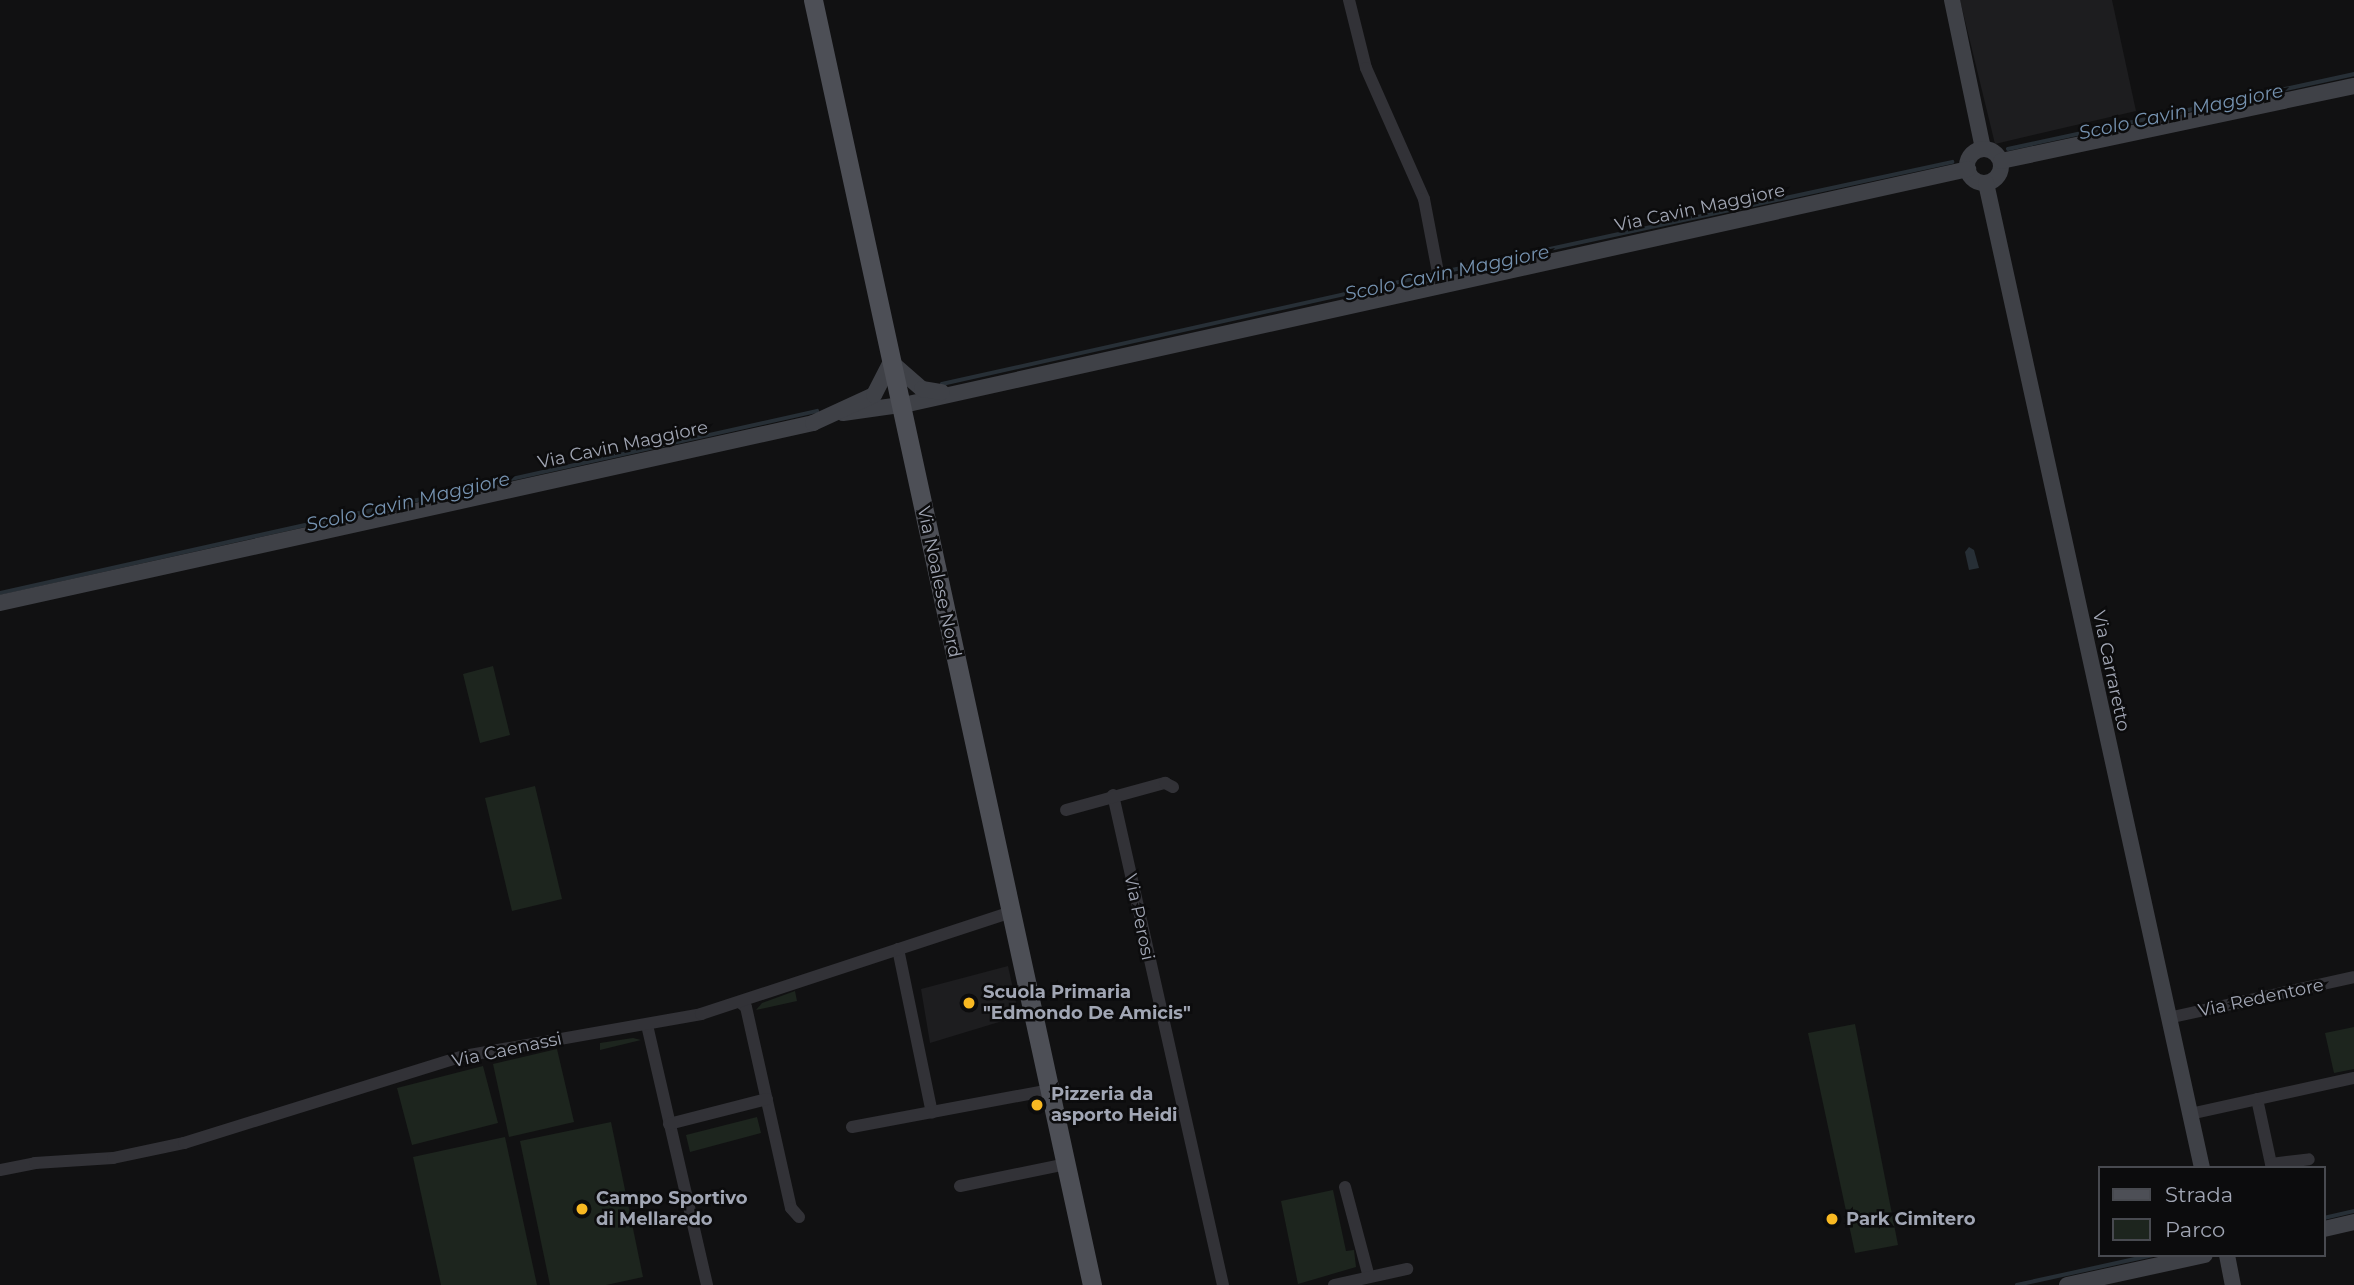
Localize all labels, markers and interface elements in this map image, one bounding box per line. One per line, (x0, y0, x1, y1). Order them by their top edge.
water label: Scolo Cavin Maggiore (2077, 79, 2285, 145)
street label: Via Cavin Maggiore (1613, 179, 1787, 237)
water label: Scolo Cavin Maggiore (1343, 240, 1551, 306)
street label: Via Cavin Maggiore (536, 416, 710, 474)
water label: Scolo Cavin Maggiore (304, 467, 512, 537)
street label: Via Noalese Nord (912, 504, 966, 660)
street label: Via Carraretto (2088, 609, 2134, 733)
street label: Via Perosi (1119, 872, 1159, 962)
street label: Via Redentore (2196, 974, 2326, 1022)
place label: Scuola Primaria "Edmondo De Amicis" (983, 982, 1191, 1024)
marker: Scuola Primaria "Edmondo De Amicis" (961, 995, 977, 1011)
street label: Via Caenassi (450, 1028, 564, 1072)
place label: Pizzeria da asporto Heidi (1051, 1084, 1178, 1126)
marker: Pizzeria da asporto Heidi (1029, 1097, 1045, 1113)
legend (2098, 1166, 2326, 1257)
text: Strada (2165, 1182, 2233, 1207)
place label: Campo Sportivo di Mellaredo (596, 1188, 748, 1230)
marker: Campo Sportivo di Mellaredo (574, 1201, 590, 1217)
place label: Park Cimitero (1846, 1208, 1976, 1230)
marker: Park Cimitero (1824, 1211, 1840, 1227)
text: Parco (2165, 1217, 2225, 1242)

